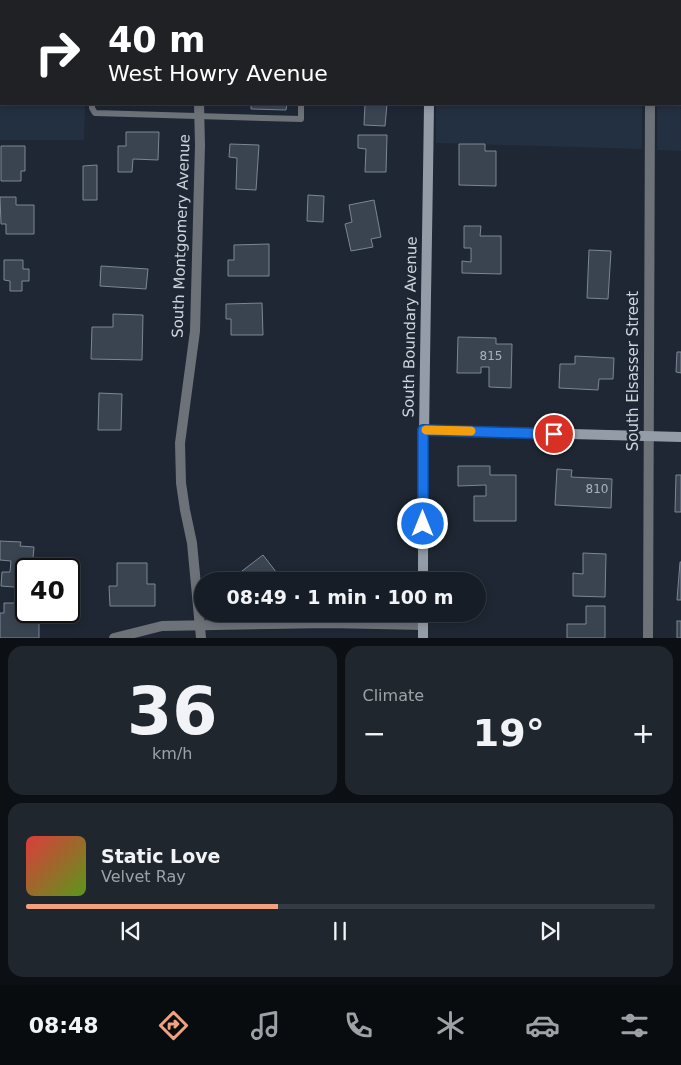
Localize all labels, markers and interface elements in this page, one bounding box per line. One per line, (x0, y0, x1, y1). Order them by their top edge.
icon: right (25, 20, 90, 85)
text: 40 m (108, 20, 205, 60)
text: West Howry Avenue (108, 61, 328, 86)
street label: South Montgomery Avenue (168, 134, 194, 338)
street label: South Boundary Avenue (399, 236, 421, 418)
street label: South Elsasser Street (624, 291, 642, 451)
house number: 815 (480, 349, 502, 363)
pin (533, 413, 575, 455)
icon: arrive (540, 420, 568, 448)
house number: 810 (586, 482, 608, 496)
position arrow (396, 497, 448, 549)
speed limit sign: 40 (15, 558, 80, 623)
text: 08:49 · 1 min · 100 m (226, 586, 454, 608)
text: 36 (127, 674, 217, 749)
text: Climate (363, 686, 424, 705)
text: 19° (473, 711, 545, 755)
text: − (363, 717, 386, 750)
text: + (632, 717, 655, 750)
text: km/h (152, 744, 192, 763)
text: Static Love (101, 845, 221, 867)
text: Velvet Ray (101, 867, 186, 886)
icon: previous (117, 917, 145, 945)
icon: pause (326, 917, 354, 945)
icon: next (536, 917, 564, 945)
icon: directions (156, 1008, 191, 1043)
icon: music (248, 1008, 283, 1043)
icon: phone (341, 1008, 376, 1043)
icon: climate (433, 1008, 468, 1043)
icon: car (525, 1008, 560, 1043)
icon: filters (617, 1008, 652, 1043)
text: 08:48 (29, 1013, 99, 1038)

